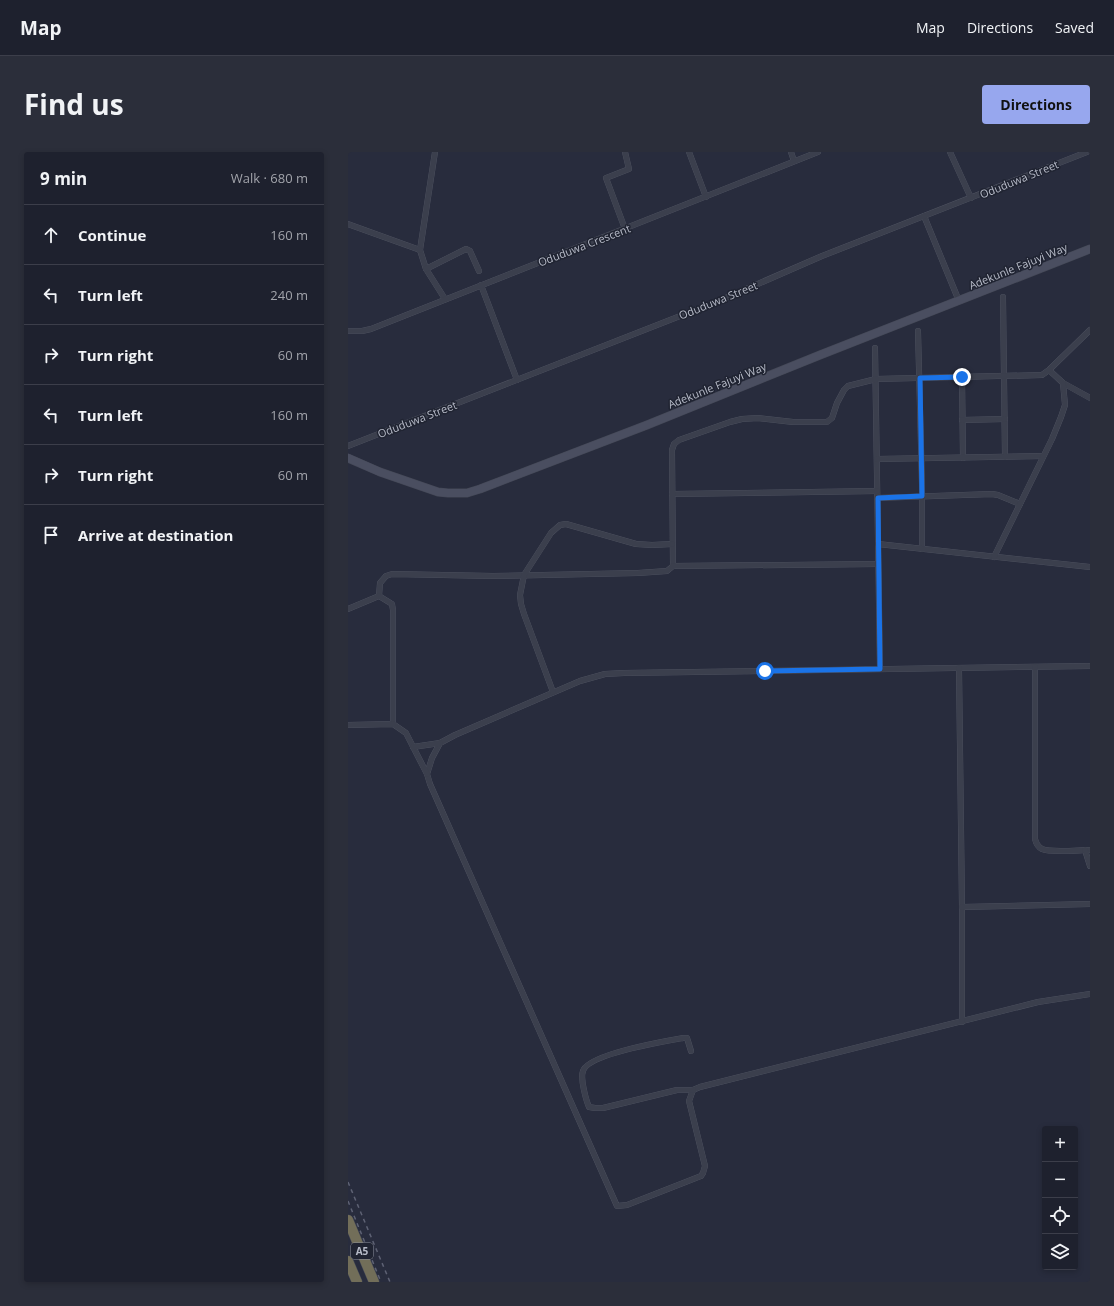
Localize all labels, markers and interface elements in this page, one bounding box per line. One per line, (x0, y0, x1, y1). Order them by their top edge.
text: Map (20, 15, 61, 41)
text: Map (916, 18, 945, 37)
text: Directions (967, 18, 1033, 37)
text: Saved (1055, 18, 1094, 37)
text: Find us (24, 85, 124, 123)
button: Directions (982, 85, 1090, 124)
street label: Oduduwa Street (977, 156, 1061, 202)
text: 9 min (40, 167, 87, 190)
text: Walk · 680 m (231, 169, 308, 187)
street label: Oduduwa Crescent (536, 220, 632, 270)
icon: ahead (40, 224, 62, 246)
text: Continue (78, 225, 146, 245)
text: 160 m (270, 226, 308, 244)
street label: Adekunle Fajuyi Way (966, 239, 1070, 293)
street label: Oduduwa Street (676, 277, 760, 323)
icon: left (40, 284, 62, 306)
text: Turn left (78, 285, 143, 305)
text: 240 m (270, 286, 308, 304)
icon: right (40, 344, 62, 366)
text: Turn right (78, 345, 153, 365)
text: 60 m (278, 346, 308, 364)
street label: Adekunle Fajuyi Way (665, 358, 769, 412)
route end (953, 368, 971, 386)
street label: Oduduwa Street (375, 397, 459, 441)
icon: left (40, 404, 62, 426)
text: Turn left (78, 405, 143, 425)
text: 160 m (270, 406, 308, 424)
icon: right (40, 464, 62, 486)
text: Turn right (78, 465, 153, 485)
text: 60 m (278, 466, 308, 484)
icon: arrive (40, 524, 62, 546)
text: Arrive at destination (78, 525, 233, 545)
route start (756, 662, 774, 680)
map controls (1042, 1126, 1078, 1270)
button: + (1042, 1126, 1078, 1162)
button: − (1042, 1162, 1078, 1198)
button: locate (1042, 1198, 1078, 1234)
button: layers (1042, 1234, 1078, 1270)
road number: A5 (351, 1243, 373, 1259)

